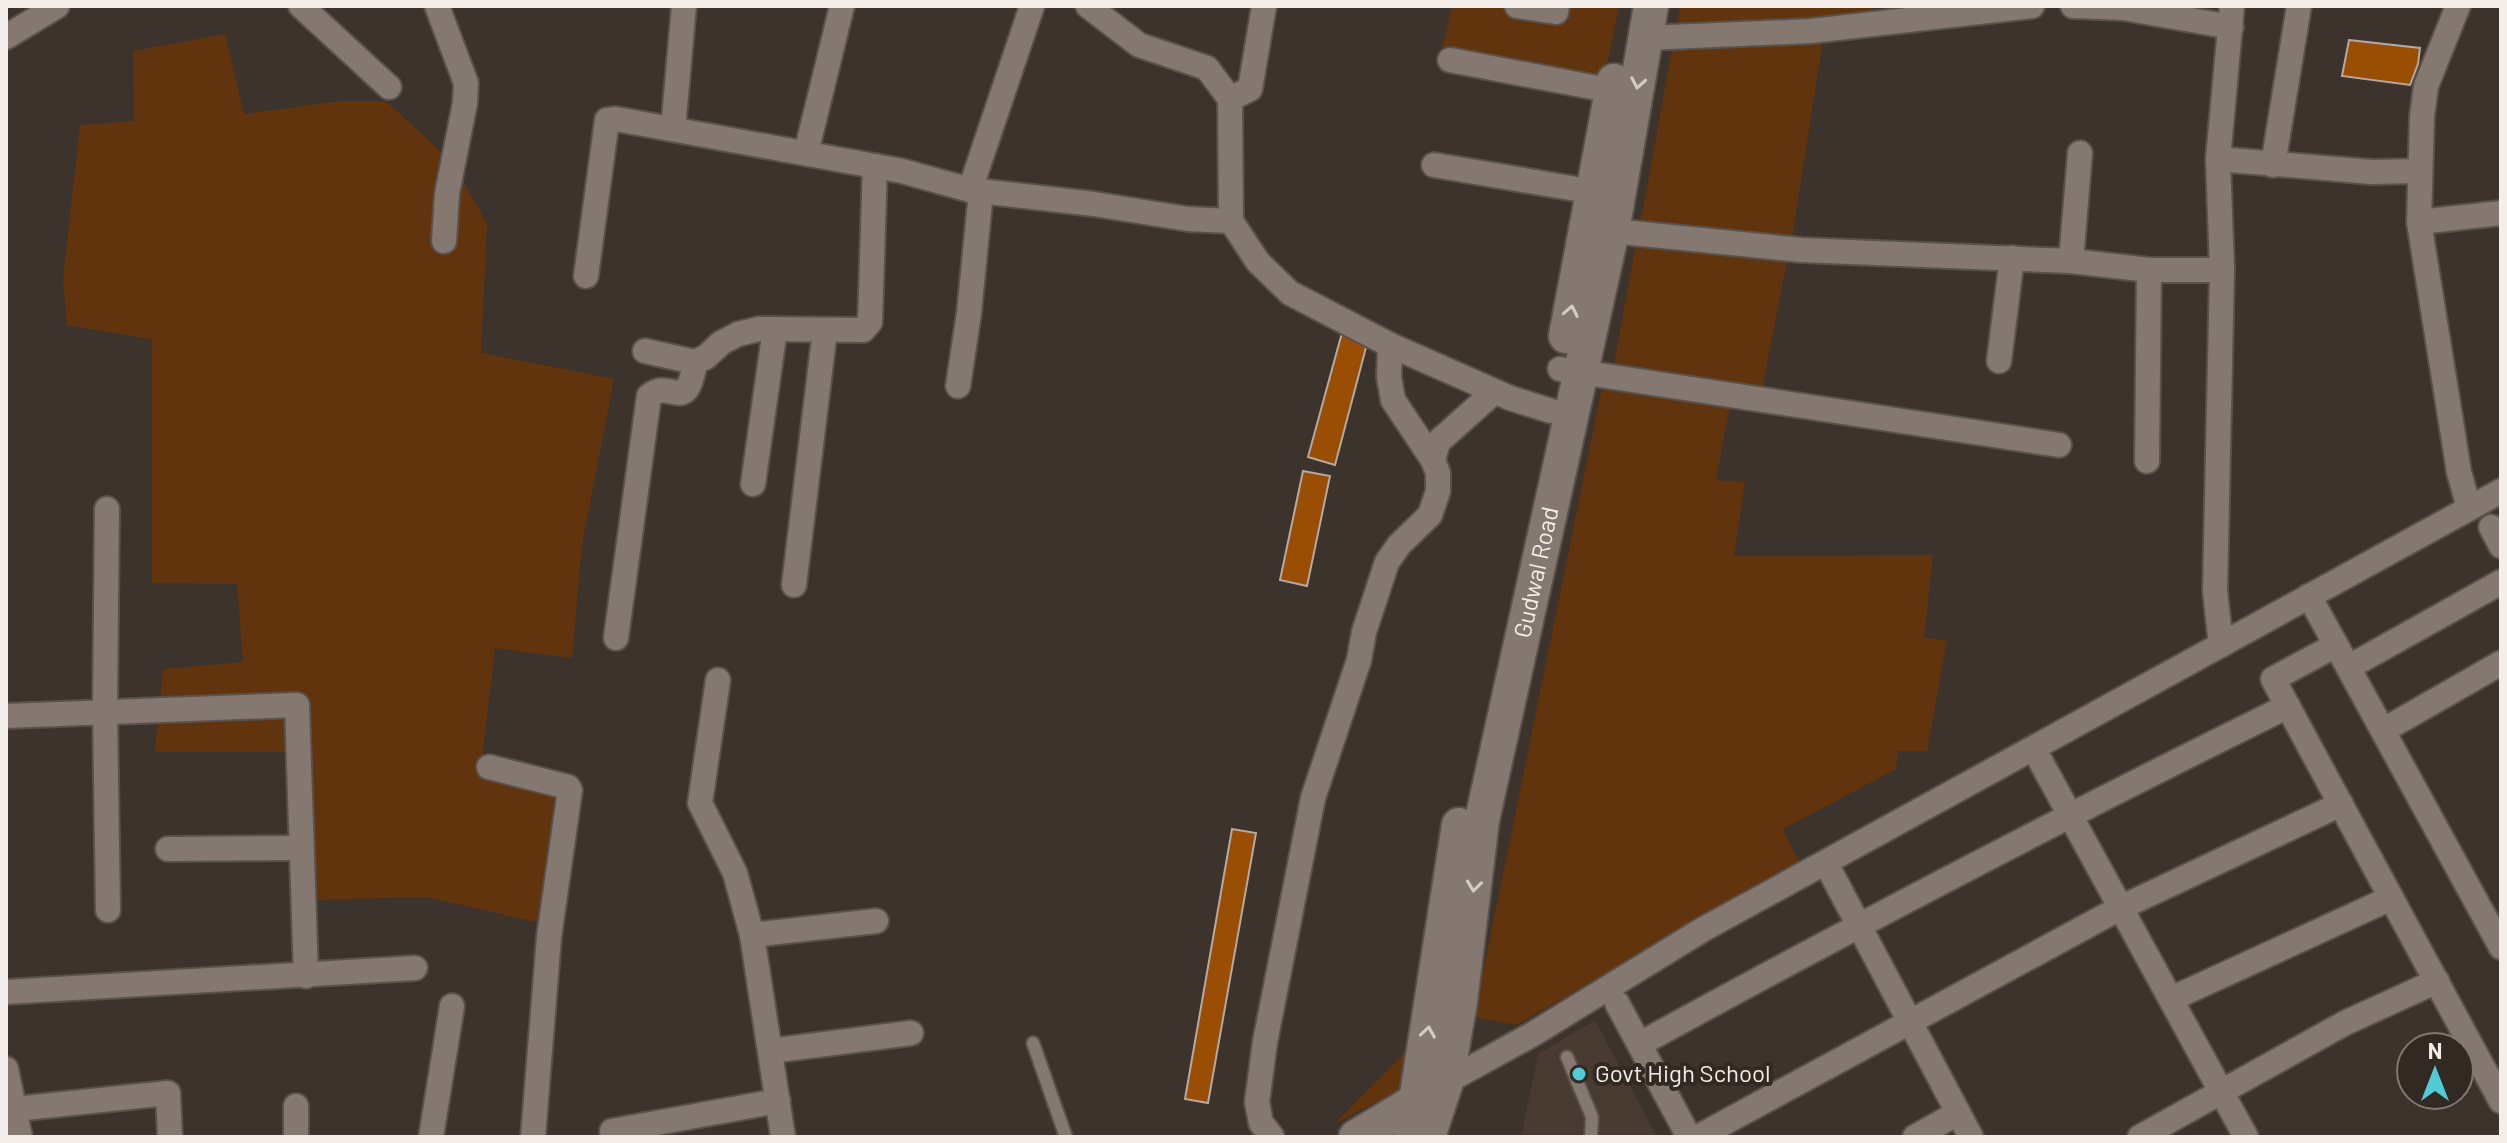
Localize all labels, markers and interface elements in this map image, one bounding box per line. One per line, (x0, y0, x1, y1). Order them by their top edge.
one-way arrow (1630, 76, 1647, 90)
one-way arrow (1562, 305, 1579, 318)
street label: Gudwal Road (1507, 504, 1564, 640)
one-way arrow (1466, 880, 1483, 893)
one-way arrow (1418, 1026, 1435, 1039)
north arrow (2395, 1031, 2475, 1111)
text: N (2428, 1037, 2442, 1063)
place label: Govt High School (1595, 1058, 1771, 1087)
marker: Govt High School (1570, 1065, 1588, 1083)

